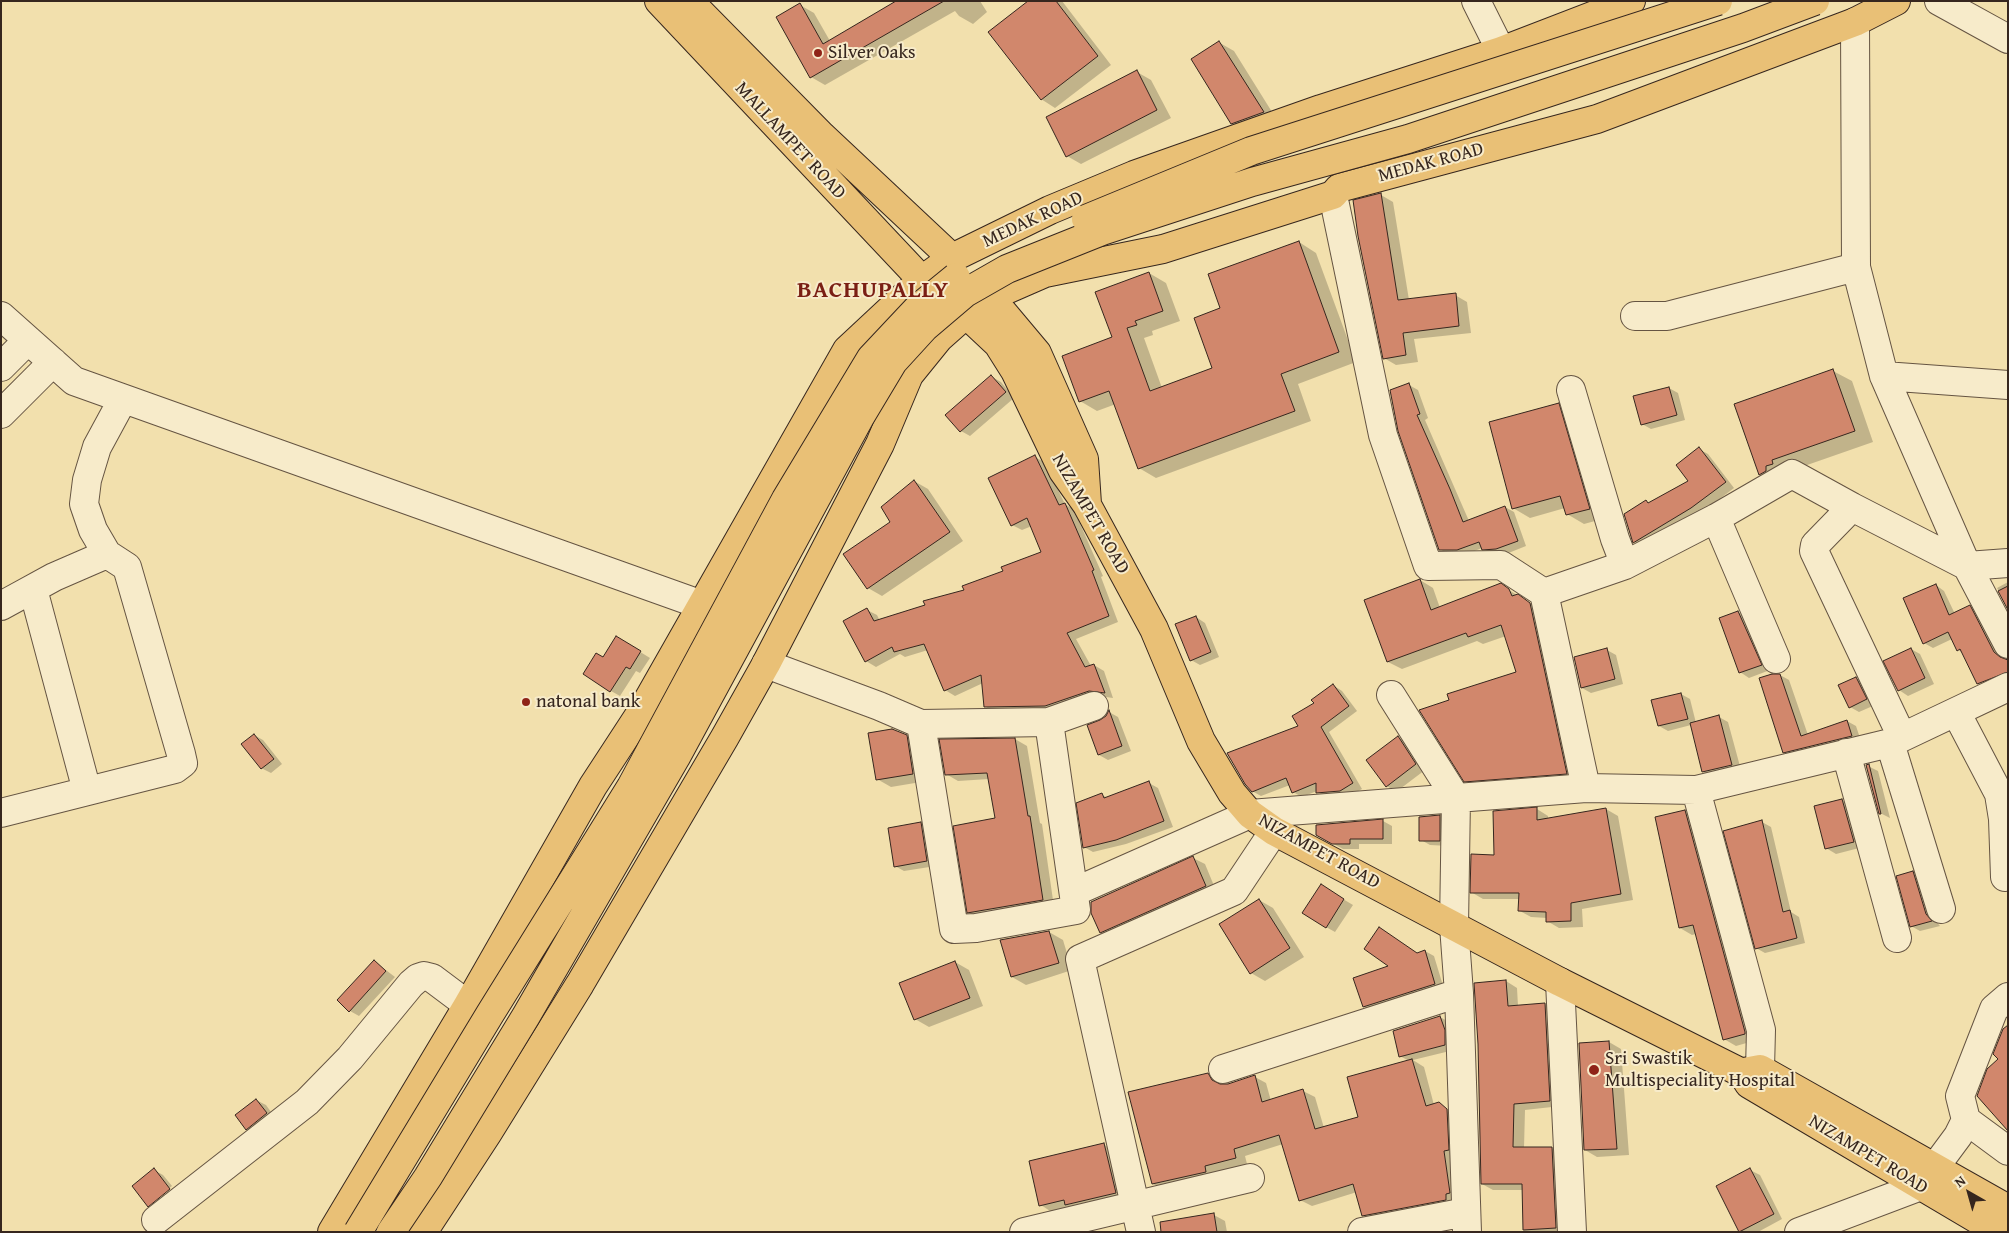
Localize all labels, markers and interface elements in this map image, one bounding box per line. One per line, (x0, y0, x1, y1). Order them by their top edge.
place label: Silver Oaks (828, 42, 916, 64)
marker: Silver Oaks (812, 47, 824, 59)
street label: MALLAMPET ROAD (730, 78, 850, 204)
street label: MEDAK ROAD (1376, 138, 1486, 188)
street label: MEDAK ROAD (979, 187, 1087, 253)
district label: BACHUPALLY (796, 277, 950, 305)
street label: NIZAMPET ROAD (1046, 450, 1134, 578)
place label: natonal bank (536, 691, 640, 713)
marker: natonal bank (520, 696, 532, 708)
street label: NIZAMPET ROAD (1254, 809, 1384, 895)
place label: Sri Swastik Multispeciality Hospital (1605, 1048, 1795, 1092)
marker: Sri Swastik Multispeciality Hospital (1587, 1063, 1601, 1077)
street label: NIZAMPET ROAD (1804, 1110, 1932, 1200)
north arrow (1944, 1168, 1994, 1218)
text: N (1950, 1170, 1970, 1192)

